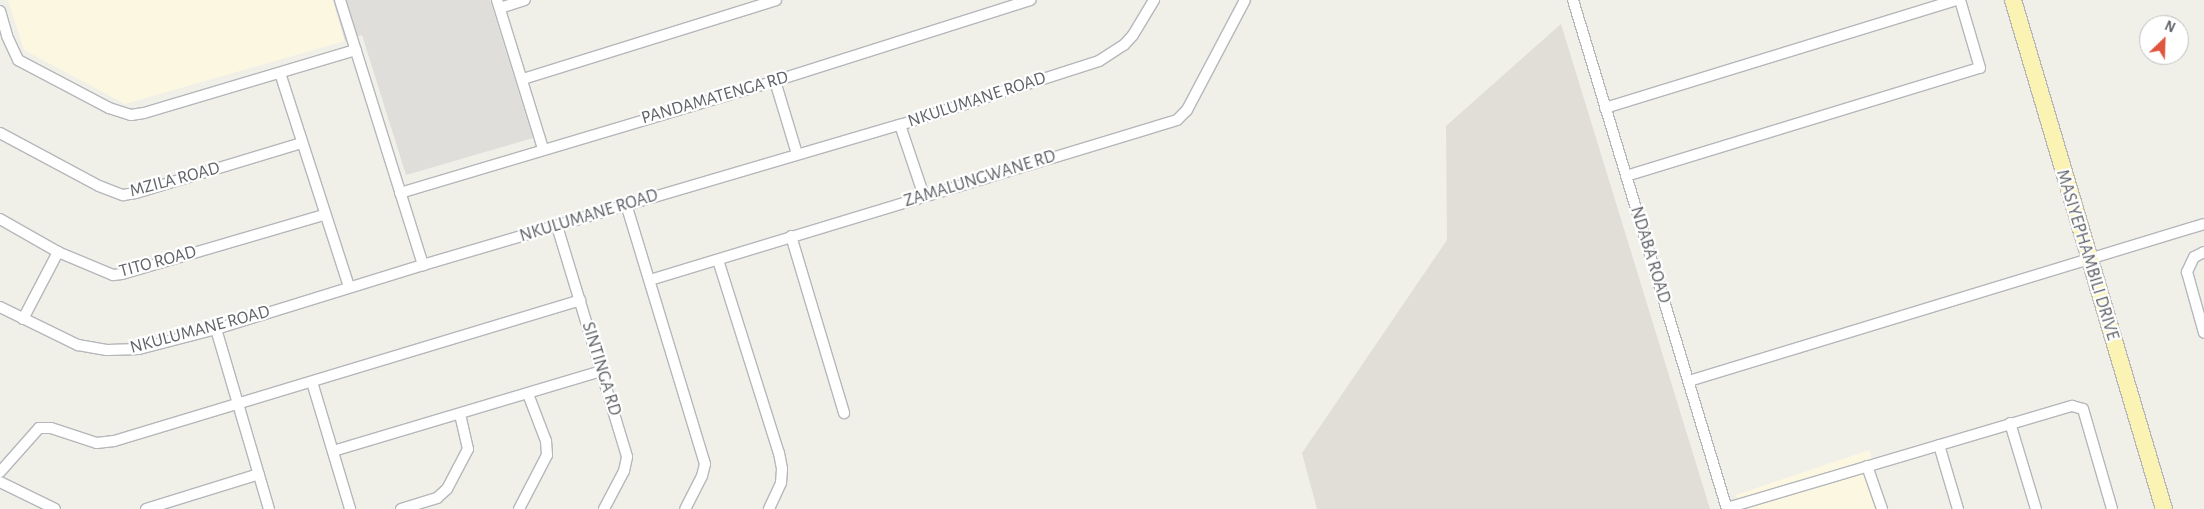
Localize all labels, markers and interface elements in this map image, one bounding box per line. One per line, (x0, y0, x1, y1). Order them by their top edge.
north arrow (2139, 15, 2189, 65)
text: N (2162, 19, 2177, 36)
street label: PANDAMATENGA RD (639, 67, 791, 129)
street label: NKULUMANE ROAD (905, 68, 1049, 132)
street label: ZAMALUNGWANE RD (901, 146, 1059, 212)
street label: MZILA ROAD (128, 158, 222, 202)
street label: MASIYEPHAMBILI DRIVE (2051, 167, 2123, 343)
street label: NKULUMANE ROAD (517, 185, 661, 247)
street label: NDABA ROAD (1625, 204, 1675, 306)
street label: TITO ROAD (117, 241, 199, 283)
street label: NKULUMANE ROAD (128, 301, 272, 359)
street label: SINTINGA RD (577, 320, 625, 418)

